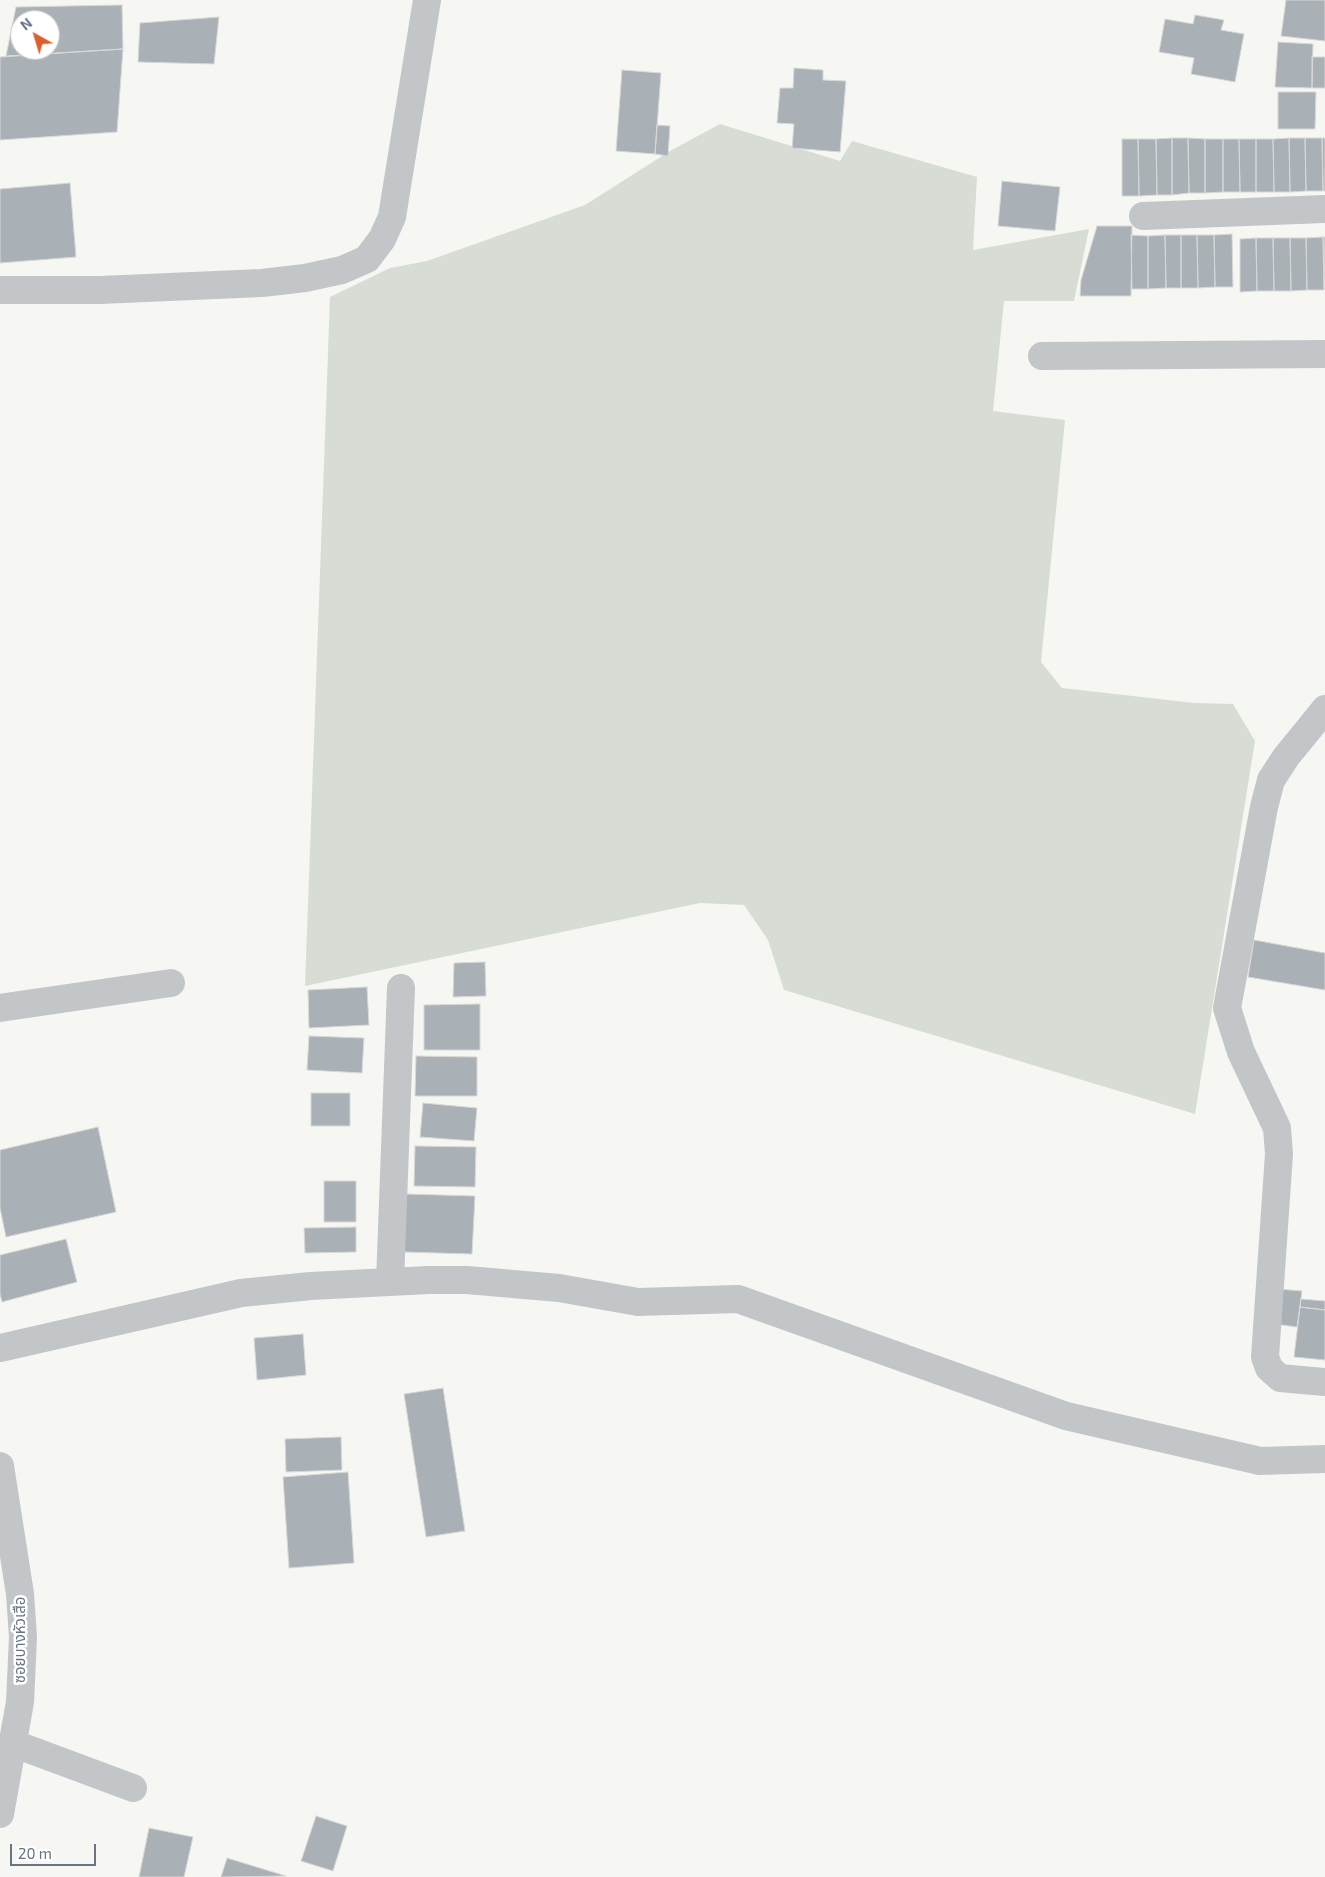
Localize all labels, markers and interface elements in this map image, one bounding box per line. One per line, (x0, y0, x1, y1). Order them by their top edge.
north arrow (10, 10, 60, 60)
text: N (17, 14, 35, 34)
street label: ซอยบางหัวเสือ (11, 1597, 29, 1683)
scale bar (12, 1834, 99, 1866)
text: 20 m (18, 1844, 52, 1862)

